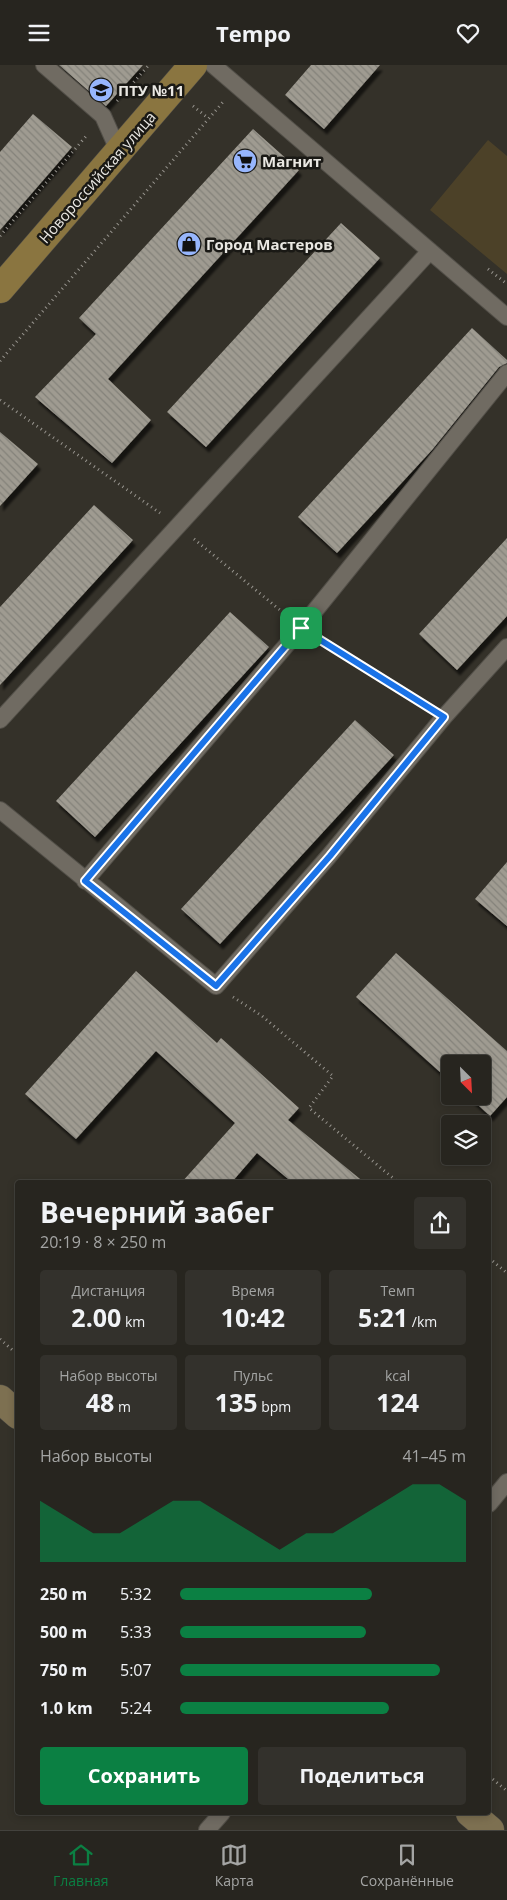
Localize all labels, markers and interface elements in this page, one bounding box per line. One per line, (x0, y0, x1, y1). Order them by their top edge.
text: Tempo (216, 18, 291, 48)
icon: menu (25, 19, 53, 47)
icon: heart (454, 19, 482, 47)
school or university icon: ПТУ №11 (88, 77, 114, 103)
place label: ПТУ №11 (118, 80, 184, 100)
street label: Новороссийская улица (34, 107, 160, 247)
supermarket icon: Магнит (232, 148, 258, 174)
place label: Магнит (262, 151, 321, 171)
shop icon: Город Мастеров (176, 231, 202, 257)
place label: Город Мастеров (206, 234, 333, 254)
pin (280, 607, 322, 649)
icon: arrive (287, 614, 315, 642)
north arrow (441, 1055, 491, 1105)
map controls (441, 1055, 491, 1165)
button: layers (441, 1115, 491, 1165)
text: Вечерний забег (40, 1193, 274, 1231)
button: share (414, 1197, 466, 1249)
text: 20:19 · 8 × 250 m (40, 1231, 166, 1253)
text: Дистанция (71, 1281, 145, 1300)
text: Время (231, 1281, 275, 1300)
text: Темп (380, 1281, 415, 1300)
text: 2.00 (71, 1300, 121, 1334)
text: 10:42 (221, 1300, 285, 1334)
text: 5:21 (358, 1300, 408, 1334)
text: km (121, 1312, 145, 1331)
text: /km (408, 1312, 437, 1331)
text: Набор высоты (59, 1366, 157, 1385)
text: Пульс (233, 1366, 273, 1385)
text: kcal (385, 1366, 410, 1385)
text: 48 (86, 1385, 114, 1419)
text: 135 (215, 1385, 258, 1419)
text: 124 (376, 1385, 419, 1419)
text: m (114, 1397, 131, 1416)
text: bpm (258, 1397, 291, 1416)
text: Набор высоты (40, 1445, 152, 1467)
text: 41–45 m (402, 1445, 466, 1467)
text: 250 m (40, 1583, 87, 1605)
text: 5:32 (120, 1583, 152, 1605)
text: 500 m (40, 1621, 87, 1643)
text: 5:33 (120, 1621, 152, 1643)
text: 750 m (40, 1659, 87, 1681)
text: 5:07 (120, 1659, 152, 1681)
text: 1.0 km (40, 1697, 93, 1719)
text: 5:24 (120, 1697, 152, 1719)
button: Сохранить (40, 1747, 248, 1805)
button: Поделиться (258, 1747, 466, 1805)
tab: Главная (53, 1841, 109, 1890)
tab: Карта (215, 1841, 254, 1890)
tab: Сохранённые (360, 1841, 454, 1890)

